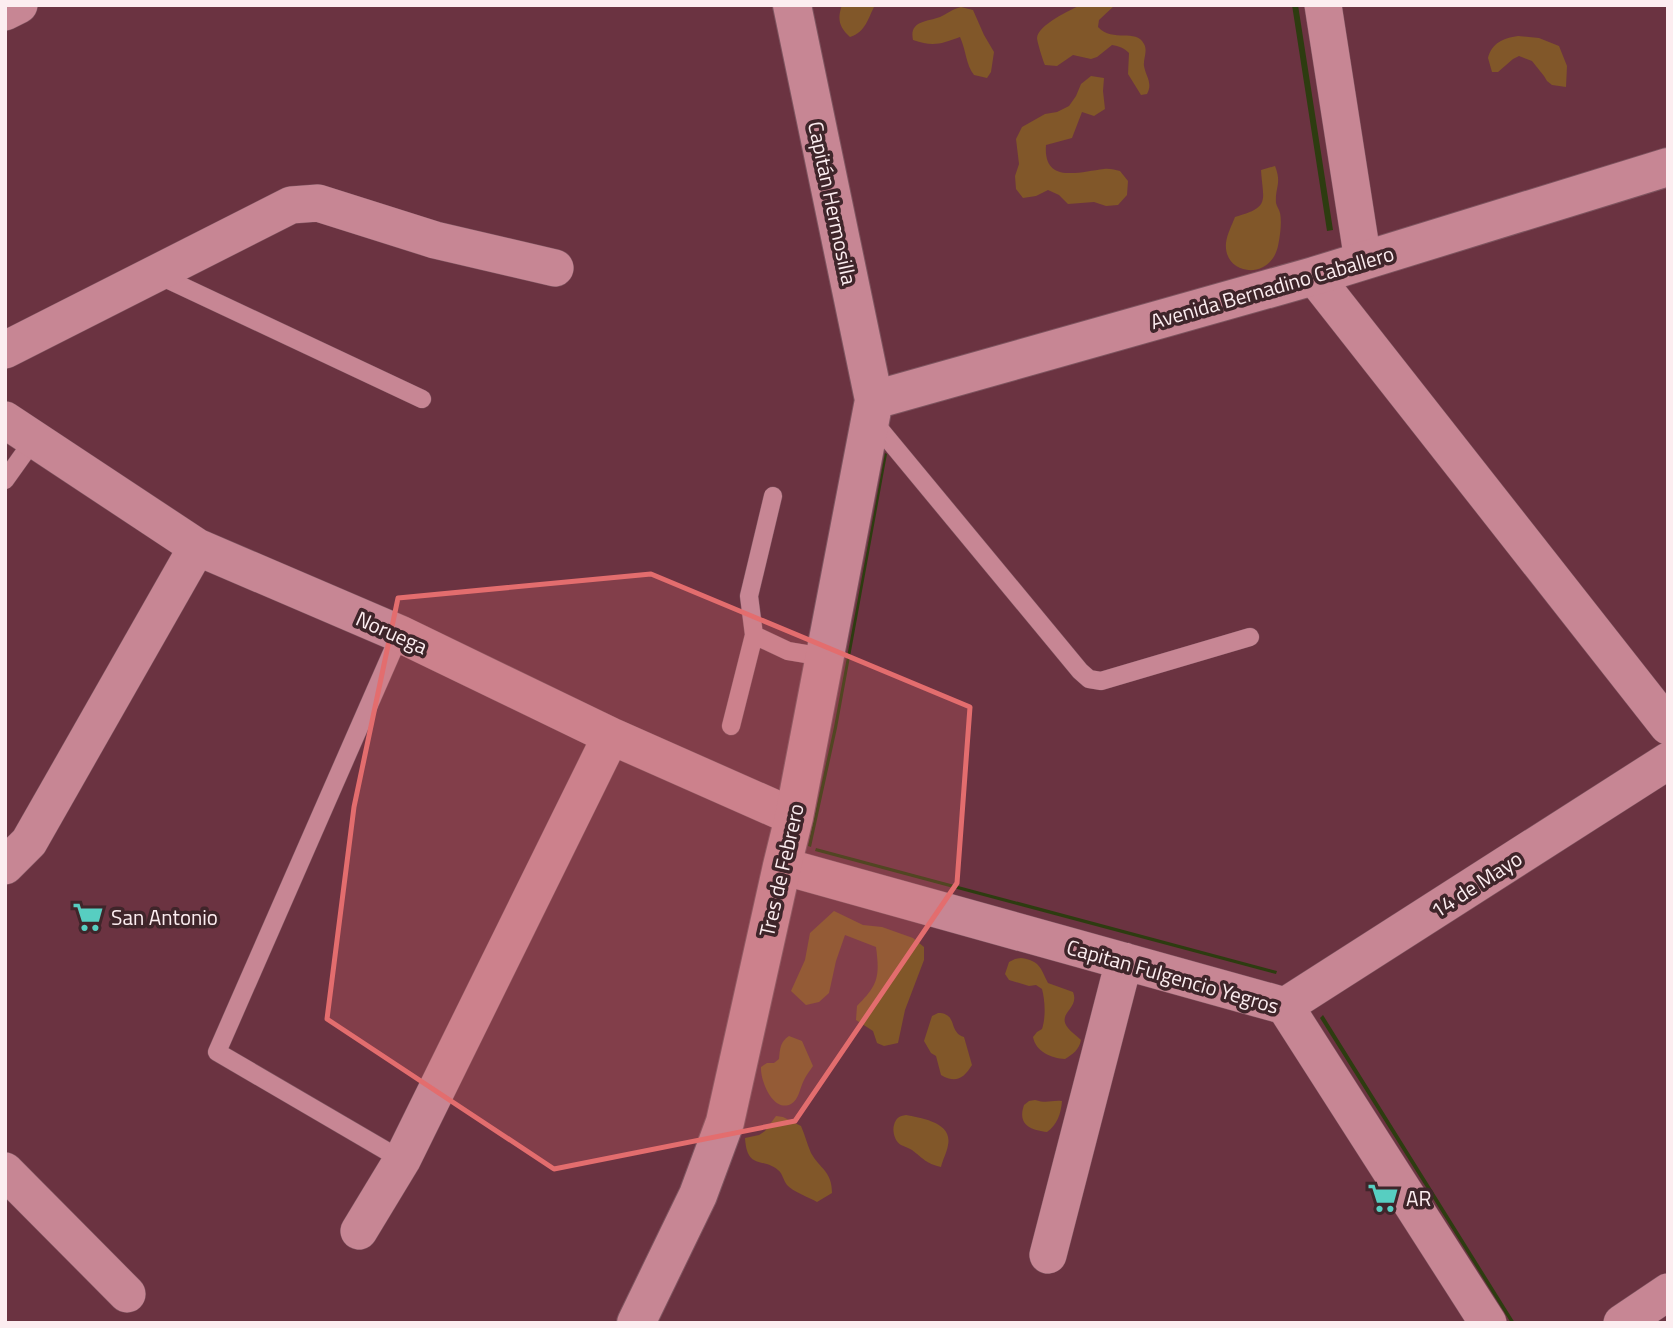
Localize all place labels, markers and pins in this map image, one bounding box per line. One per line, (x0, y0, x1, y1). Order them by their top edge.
supermarket icon: San Antonio (71, 900, 105, 934)
place label: San Antonio (111, 901, 218, 933)
supermarket icon: AR (1366, 1181, 1400, 1215)
place label: AR (1406, 1182, 1431, 1214)

